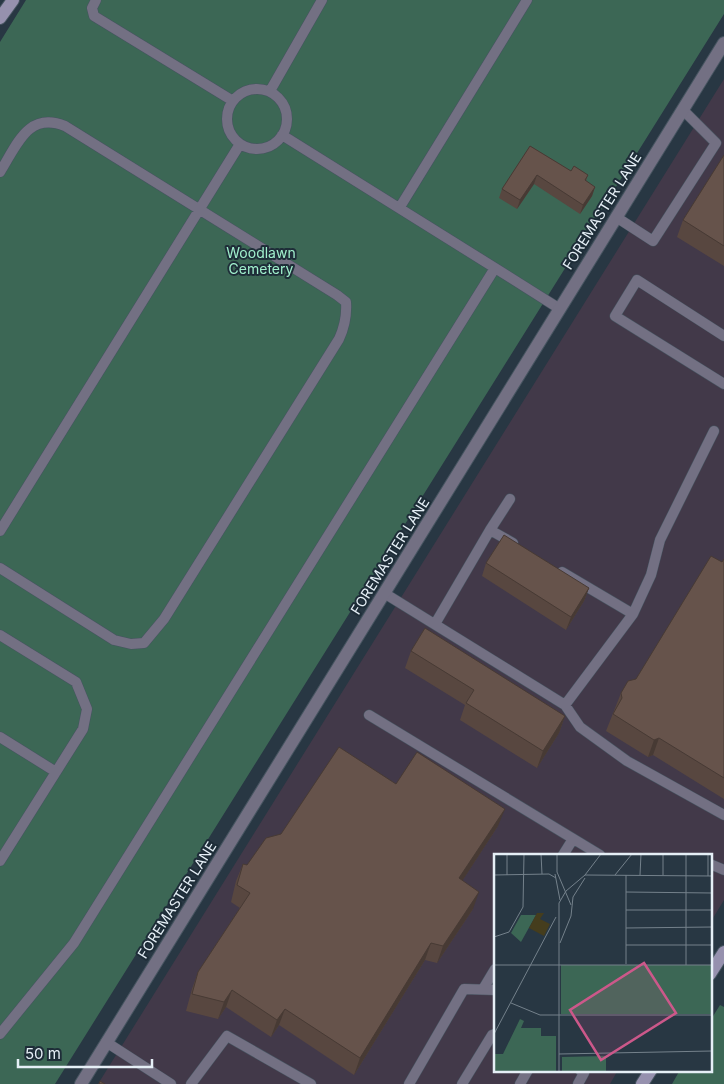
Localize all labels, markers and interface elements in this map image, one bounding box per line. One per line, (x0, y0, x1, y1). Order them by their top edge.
street label: FOREMASTER LANE (559, 149, 644, 272)
park label: Woodlawn Cemetery (226, 244, 296, 277)
street label: FOREMASTER LANE (347, 494, 432, 617)
street label: FOREMASTER LANE (134, 838, 219, 961)
inset map (494, 854, 712, 1072)
scale bar (18, 1036, 151, 1068)
text: 50 m (25, 1044, 61, 1063)

